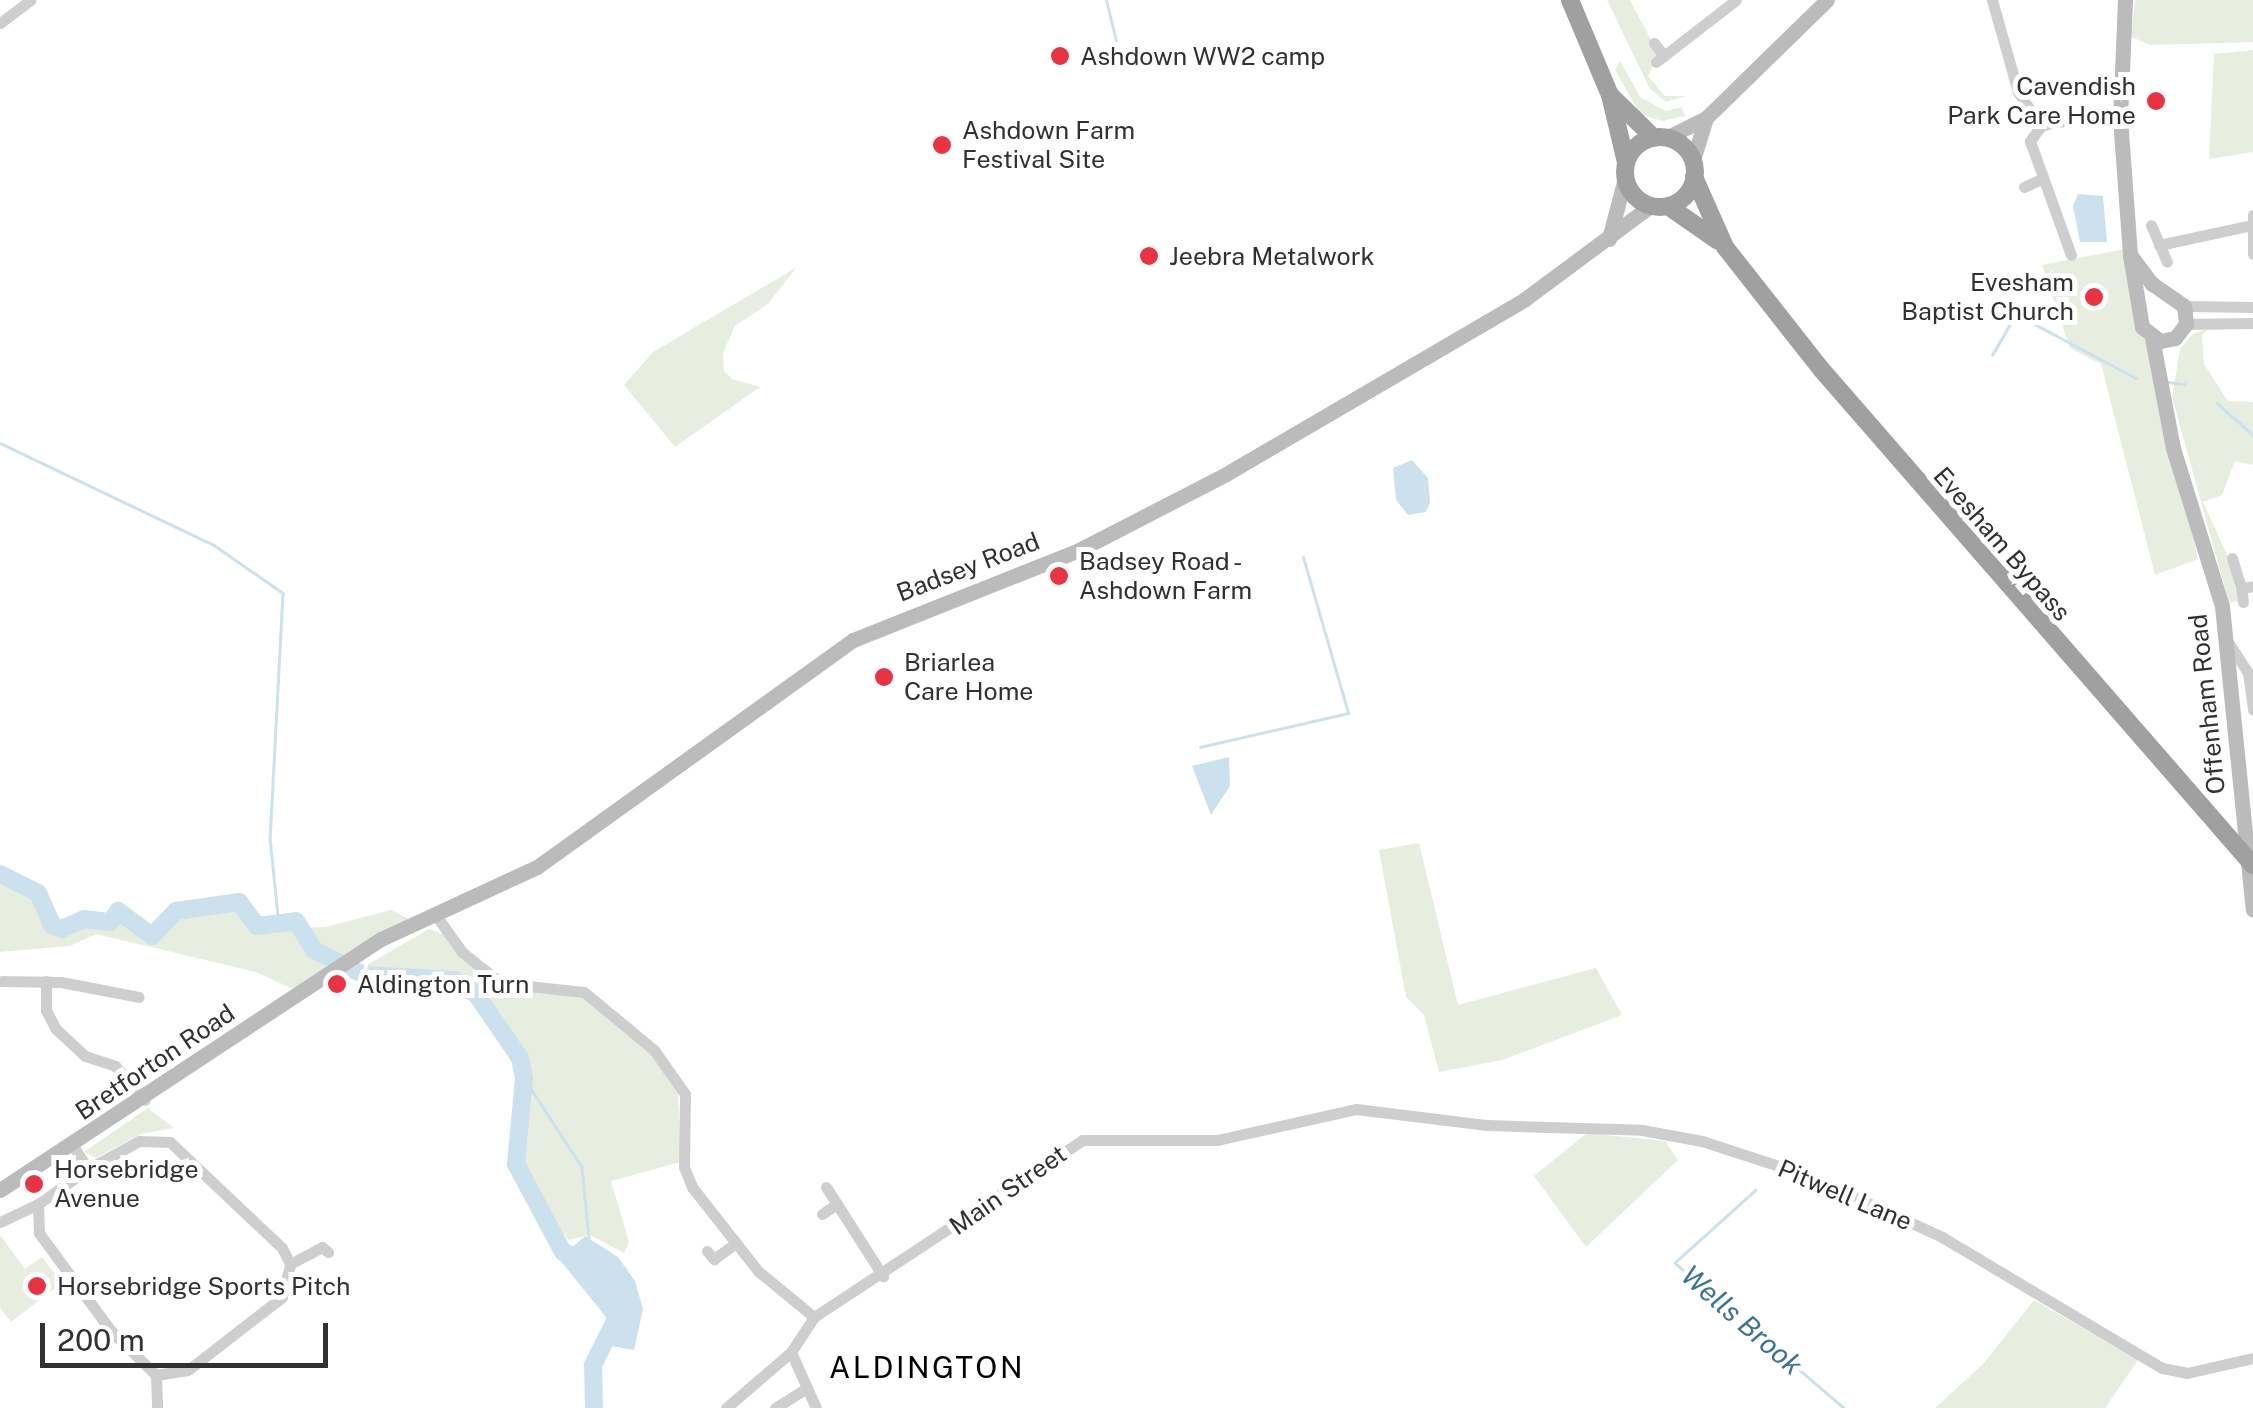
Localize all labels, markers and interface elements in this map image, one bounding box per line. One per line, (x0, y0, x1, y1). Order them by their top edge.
place label: Ashdown WW2 camp (1080, 41, 1326, 71)
marker: Ashdown WW2 camp (1049, 45, 1071, 67)
place label: Cavendish Park Care Home (1947, 72, 2136, 131)
marker: Cavendish Park Care Home (2145, 90, 2167, 112)
place label: Ashdown Farm Festival Site (962, 116, 1135, 175)
marker: Ashdown Farm Festival Site (931, 134, 953, 156)
place label: Jeebra Metalwork (1169, 241, 1374, 271)
marker: Jeebra Metalwork (1138, 245, 1160, 267)
place label: Evesham Baptist Church (1901, 268, 2074, 327)
marker: Evesham Baptist Church (2083, 286, 2105, 308)
street label: Evesham Bypass (1927, 461, 2077, 627)
street label: Badsey Road (892, 526, 1044, 608)
place label: Badsey Road - Ashdown Farm (1079, 547, 1252, 606)
marker: Badsey Road - Ashdown Farm (1048, 565, 1070, 587)
street label: Offenham Road (2183, 612, 2231, 796)
place label: Briarlea Care Home (904, 648, 1034, 707)
marker: Briarlea Care Home (873, 666, 895, 688)
place label: Aldington Turn (357, 969, 530, 999)
marker: Aldington Turn (326, 973, 348, 995)
street label: Bretforton Road (70, 998, 240, 1126)
street label: Main Street (944, 1139, 1072, 1241)
street label: Pitwell Lane (1774, 1153, 1916, 1237)
place label: Horsebridge Avenue (54, 1155, 199, 1214)
marker: Horsebridge Avenue (23, 1173, 45, 1195)
water label: Wells Brook (1675, 1258, 1809, 1382)
place label: Horsebridge Sports Pitch (57, 1271, 351, 1301)
marker: Horsebridge Sports Pitch (26, 1275, 48, 1297)
scale bar (45, 1303, 332, 1365)
text: 200 m (57, 1322, 145, 1358)
district label: ALDINGTON (829, 1349, 1025, 1385)

